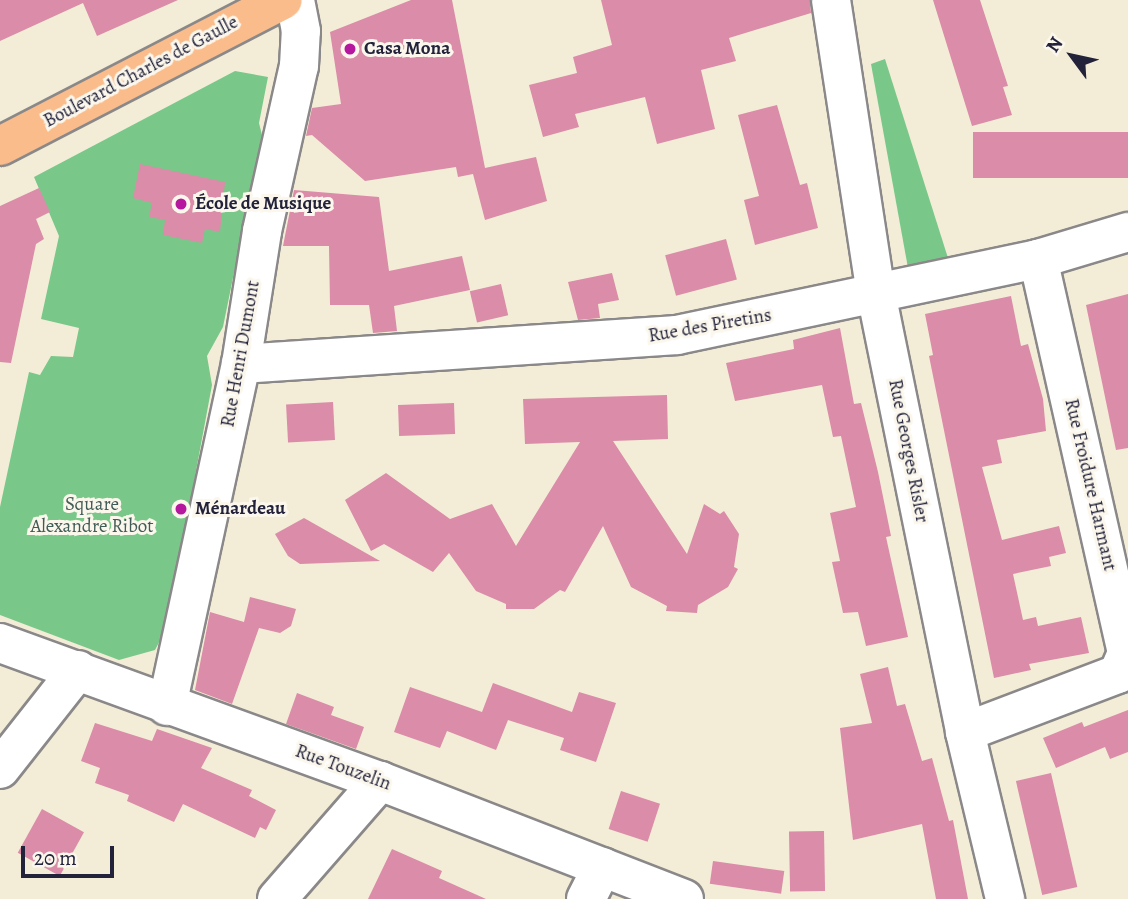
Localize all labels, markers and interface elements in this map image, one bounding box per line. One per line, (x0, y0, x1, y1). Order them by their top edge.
street label: Boulevard Charles de Gaulle (40, 11, 242, 133)
north arrow (1037, 21, 1107, 91)
text: N (1040, 32, 1069, 57)
place label: Casa Mona (364, 38, 450, 60)
marker: Casa Mona (342, 41, 358, 57)
place label: École de Musique (195, 193, 331, 215)
marker: École de Musique (173, 196, 189, 212)
street label: Rue Henri Dumont (217, 279, 265, 429)
street label: Rue des Piretins (647, 304, 773, 348)
street label: Rue Georges Risler (883, 377, 933, 525)
street label: Rue Froidure Harmant (1059, 397, 1121, 573)
park label: Square Alexandre Ribot (30, 494, 154, 538)
place label: Ménardeau (195, 498, 285, 520)
marker: Ménardeau (173, 501, 189, 517)
street label: Rue Touzelin (292, 740, 394, 796)
scale bar (24, 832, 117, 876)
text: 20 m (34, 844, 77, 872)

